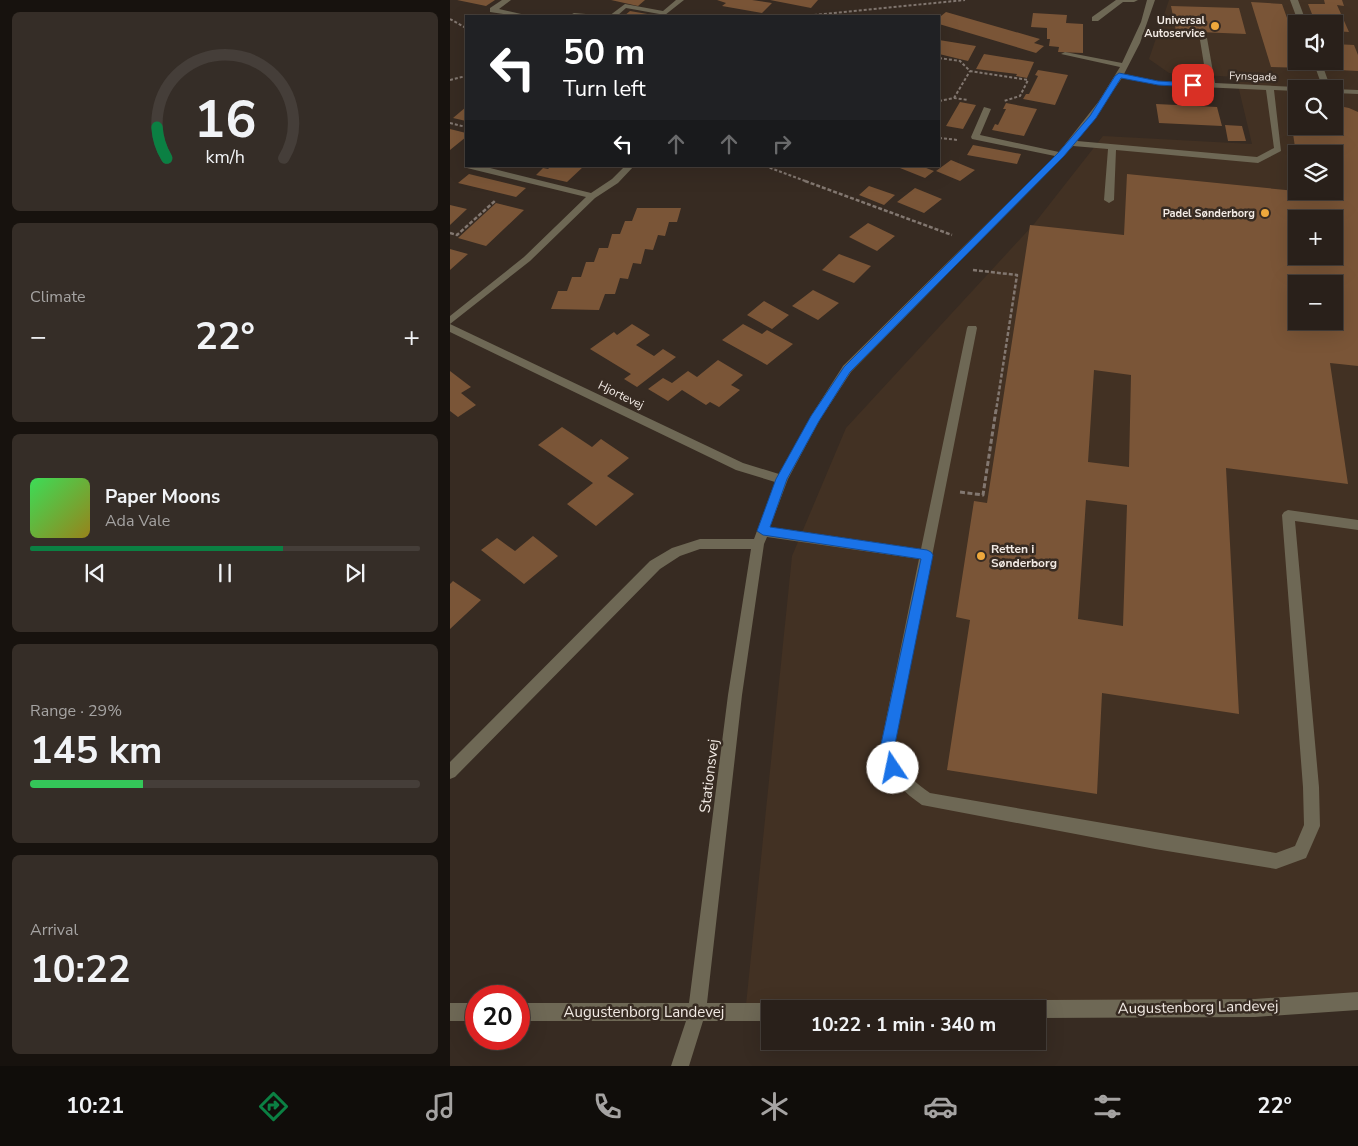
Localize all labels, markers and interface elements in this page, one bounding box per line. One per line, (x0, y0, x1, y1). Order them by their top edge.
place label: Universal Autoservice (1144, 13, 1205, 41)
map controls (1288, 15, 1343, 330)
button: sound (1288, 15, 1343, 70)
marker: Universal Autoservice (1209, 20, 1221, 32)
text: 50 m (563, 29, 645, 76)
icon: left (480, 35, 545, 100)
pin (1172, 64, 1214, 106)
street label: Fynsgade (1229, 68, 1277, 85)
icon: arrive (1179, 71, 1207, 99)
text: Turn left (563, 74, 646, 104)
button: search (1288, 80, 1343, 135)
text: 16 (194, 84, 256, 155)
icon: left (609, 130, 637, 158)
icon: ahead (662, 130, 690, 158)
icon: ahead (715, 130, 743, 158)
icon: right (768, 130, 796, 158)
text: km/h (205, 145, 245, 169)
button: layers (1288, 145, 1343, 200)
place label: Padel Sønderborg (1163, 206, 1255, 221)
marker: Padel Sønderborg (1259, 207, 1271, 219)
button: + (1288, 210, 1343, 265)
button: − (1288, 275, 1343, 330)
text: Climate (30, 286, 85, 308)
text: 22° (195, 311, 255, 362)
text: − (30, 318, 47, 356)
text: + (403, 318, 420, 356)
street label: Hjortevej (595, 377, 647, 413)
text: Paper Moons (105, 484, 220, 510)
text: Ada Vale (105, 510, 170, 532)
place label: Retten i Sønderborg (991, 541, 1057, 571)
marker: Retten i Sønderborg (975, 550, 987, 562)
icon: previous (81, 559, 109, 587)
icon: pause (211, 559, 239, 587)
icon: next (341, 559, 369, 587)
text: Range · 29% (30, 700, 122, 722)
text: 145 km (30, 725, 162, 776)
street label: Stationsvej (695, 738, 723, 814)
position arrow (866, 741, 918, 793)
text: Arrival (30, 919, 78, 941)
text: 10:22 (30, 944, 131, 995)
speed limit sign: 20 (465, 985, 530, 1050)
street label: Augustenborg Landevej (1117, 996, 1279, 1018)
street label: Augustenborg Landevej (564, 1002, 724, 1022)
text: 10:22 · 1 min · 340 m (811, 1012, 996, 1038)
icon: directions (256, 1089, 291, 1124)
icon: music (423, 1089, 458, 1124)
icon: phone (590, 1089, 625, 1124)
icon: climate (757, 1089, 792, 1124)
icon: car (923, 1089, 958, 1124)
icon: filters (1090, 1089, 1125, 1124)
text: 10:21 (66, 1091, 124, 1121)
text: 22° (1257, 1091, 1292, 1121)

